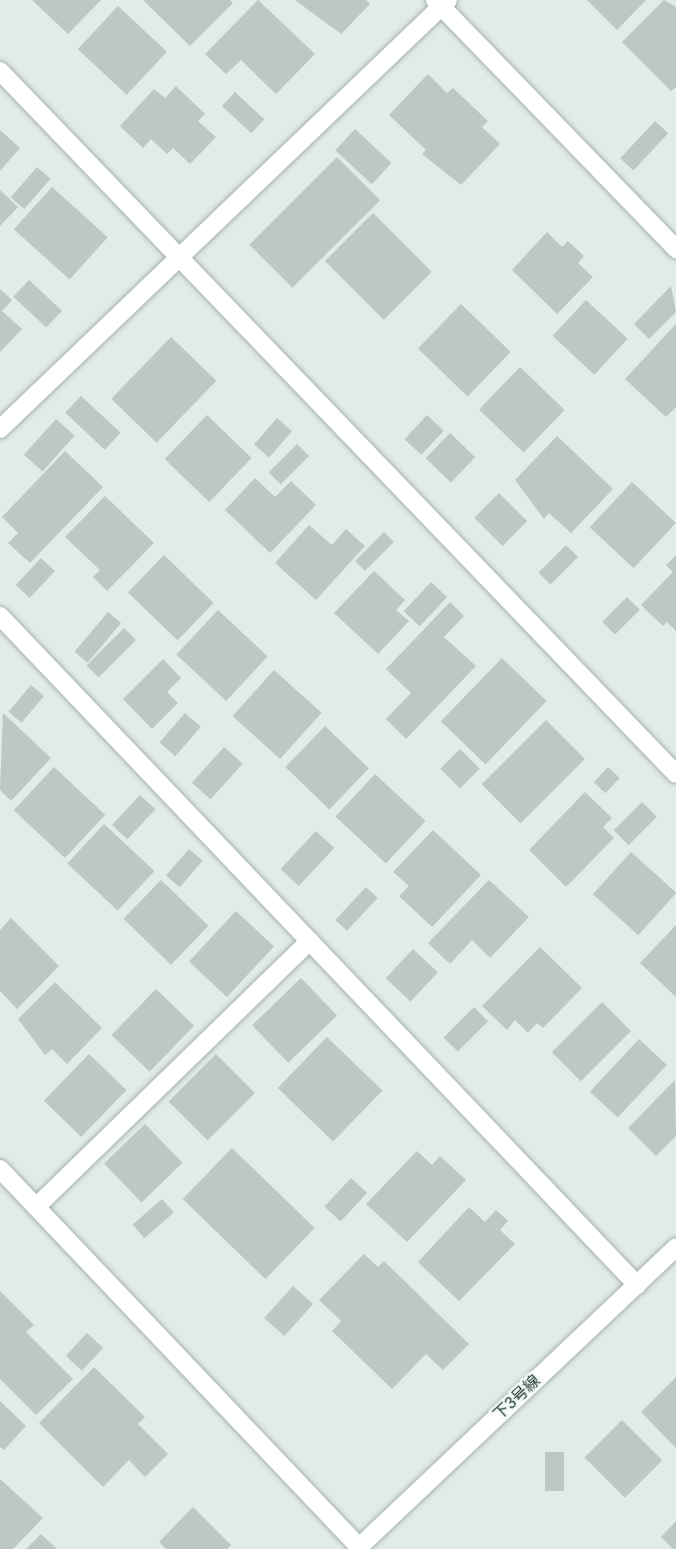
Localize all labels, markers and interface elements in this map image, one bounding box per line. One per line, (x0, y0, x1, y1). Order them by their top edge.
street label: 下3号線 (490, 1372, 544, 1424)

